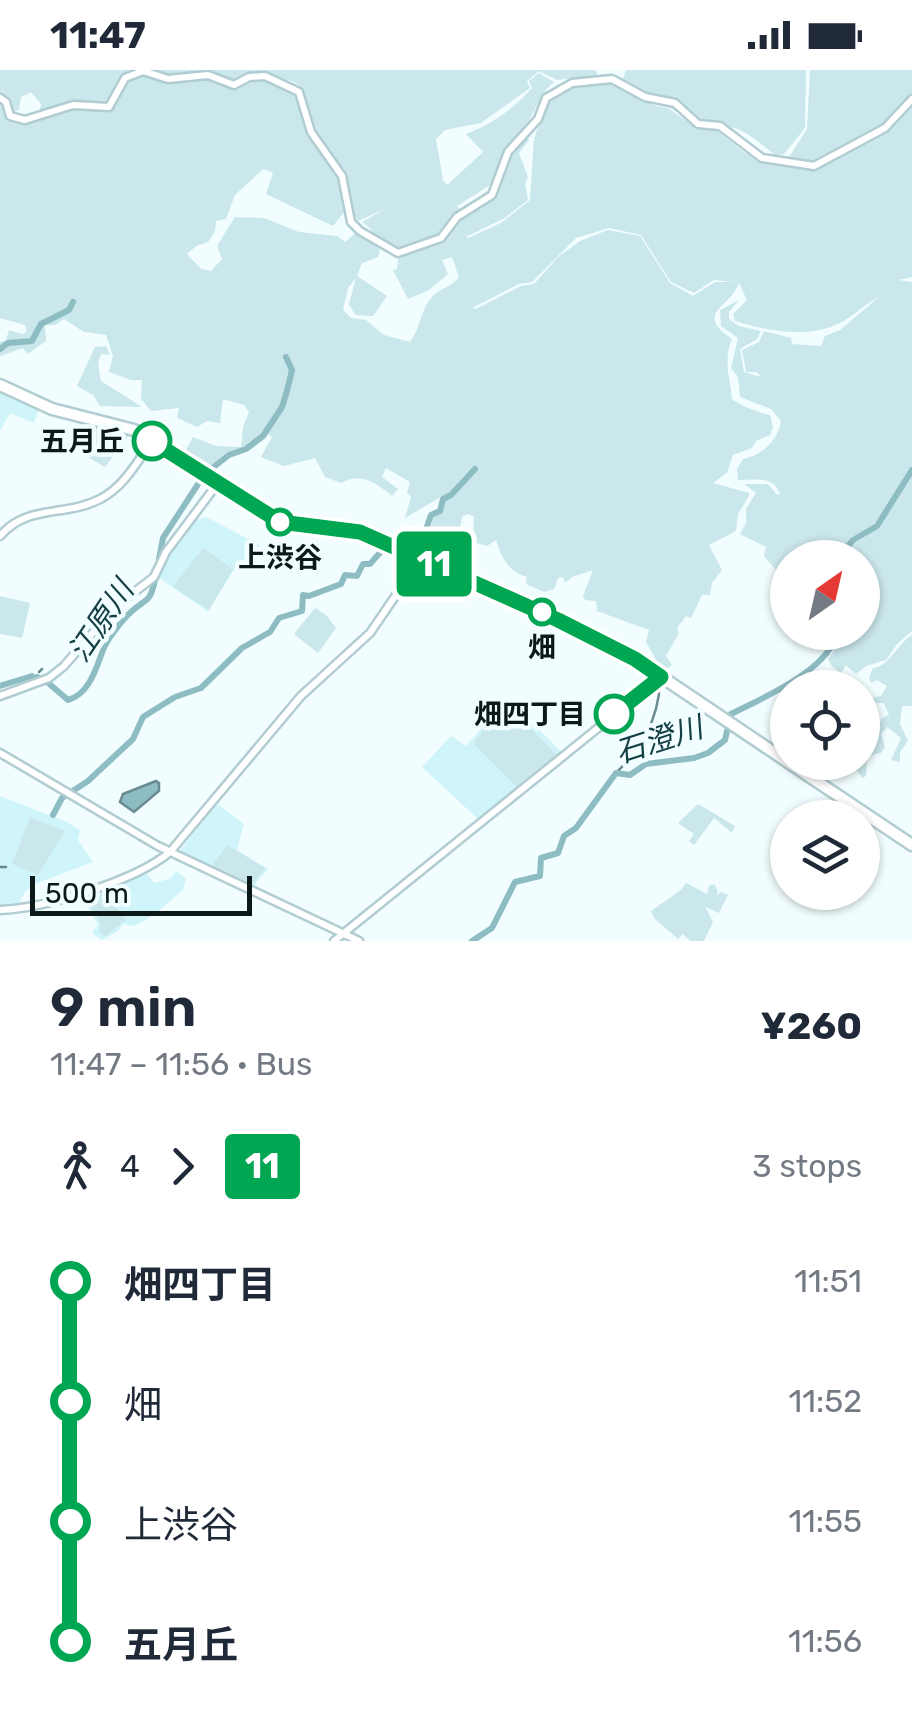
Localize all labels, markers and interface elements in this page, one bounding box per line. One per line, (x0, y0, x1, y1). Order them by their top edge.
text: 11:47 (50, 12, 146, 58)
marker: 五月丘 (133, 422, 171, 460)
place label: 五月丘 (40, 425, 124, 458)
marker: 上渋谷 (267, 509, 293, 535)
line badge: 11 (389, 532, 479, 596)
north arrow (770, 540, 880, 650)
map controls (770, 540, 880, 910)
place label: 上渋谷 (238, 541, 322, 574)
text: 11 (417, 543, 451, 585)
water label: 江原川 (61, 571, 143, 668)
marker: 畑 (529, 599, 555, 625)
place label: 畑 (528, 631, 556, 664)
button: locate (770, 670, 880, 780)
marker: 畑四丁目 (595, 695, 633, 733)
place label: 畑四丁目 (474, 698, 586, 731)
water label: 石澄川 (611, 708, 710, 771)
button: layers (770, 800, 880, 910)
scale bar (30, 871, 252, 916)
text: 500 m (45, 877, 129, 910)
text: 9 min (50, 975, 197, 1040)
text: ¥260 (761, 1003, 862, 1049)
text: 11:47 – 11:56 · Bus (50, 1045, 312, 1083)
icon: walk (50, 1139, 105, 1194)
icon: forward (155, 1139, 210, 1194)
text: 11 (245, 1145, 280, 1187)
text: 4 (120, 1147, 140, 1185)
text: 3 stops (752, 1147, 862, 1185)
text: 畑四丁目 (124, 1262, 276, 1308)
text: 11:51 (794, 1262, 862, 1300)
text: 畑 (124, 1382, 162, 1428)
text: 11:52 (789, 1382, 862, 1420)
text: 上渋谷 (124, 1502, 238, 1548)
text: 11:55 (788, 1502, 862, 1540)
text: 五月丘 (124, 1622, 238, 1668)
text: 11:56 (788, 1622, 862, 1660)

